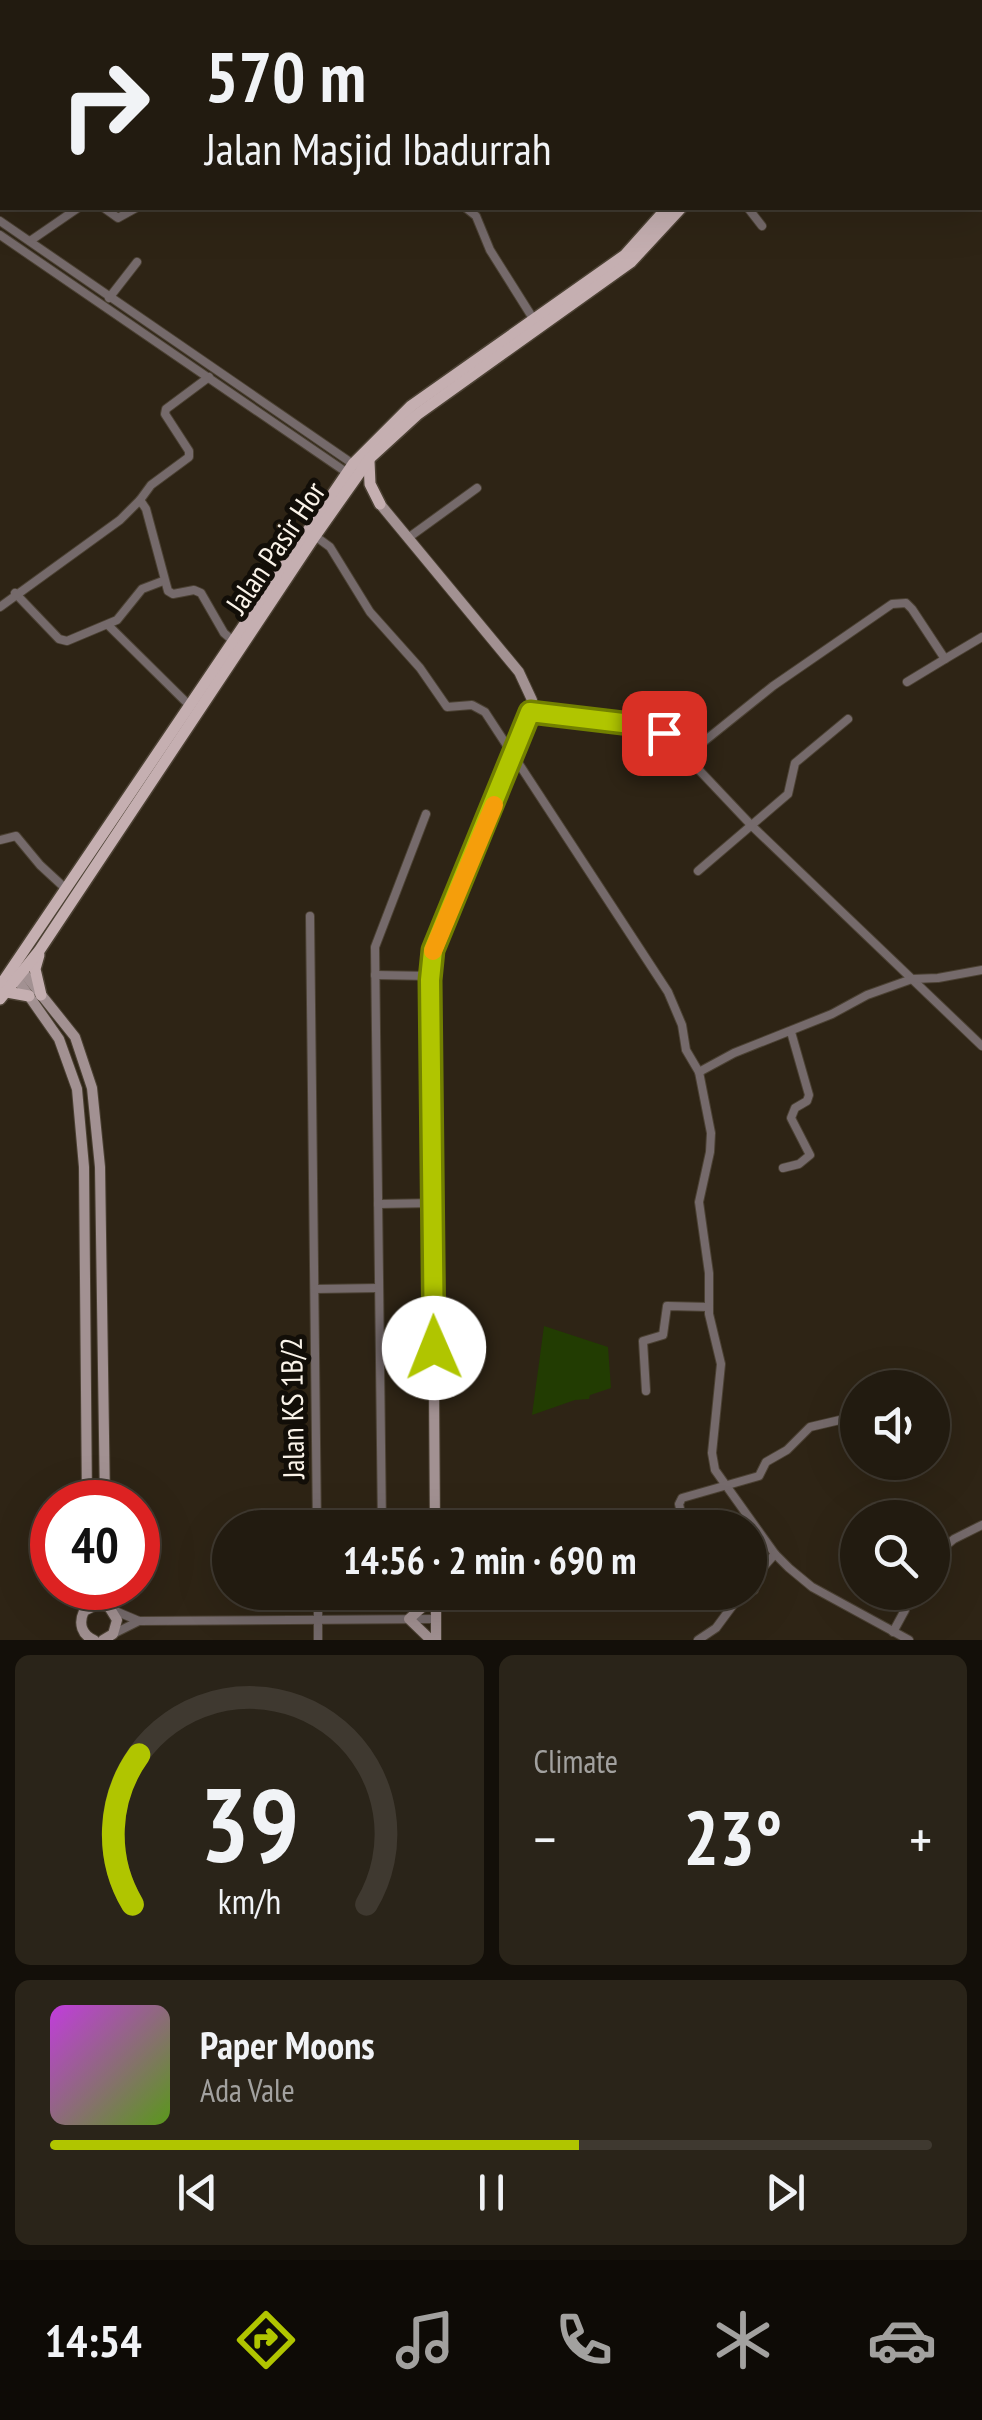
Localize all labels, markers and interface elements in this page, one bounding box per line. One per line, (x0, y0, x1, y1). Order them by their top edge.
text: 570 m (205, 31, 366, 121)
icon: right (40, 40, 170, 170)
text: Jalan Masjid Ibadurrah (205, 119, 551, 177)
street label: Jalan Pasir Hor (216, 473, 334, 621)
pin (622, 691, 707, 776)
icon: arrive (637, 706, 692, 761)
position arrow (382, 1296, 486, 1400)
street label: Jalan KS 1B/2 (271, 1337, 312, 1480)
map controls (840, 1370, 950, 1610)
button: sound (840, 1370, 950, 1480)
speed limit sign: 40 (30, 1480, 160, 1610)
button: search (840, 1500, 950, 1610)
text: 14:56 · 2 min · 690 m (343, 1535, 636, 1584)
text: Climate (534, 1740, 618, 1782)
text: 39 (200, 1756, 299, 1891)
text: 23° (683, 1789, 782, 1886)
text: − (534, 1803, 556, 1874)
text: + (909, 1803, 932, 1874)
text: km/h (218, 1878, 281, 1924)
text: Paper Moons (200, 2020, 375, 2069)
text: Ada Vale (200, 2069, 295, 2111)
icon: previous (170, 2165, 225, 2220)
icon: pause (464, 2165, 519, 2220)
icon: next (758, 2165, 813, 2220)
icon: directions (231, 2305, 301, 2375)
icon: music (390, 2305, 460, 2375)
icon: phone (549, 2305, 619, 2375)
icon: climate (708, 2305, 778, 2375)
icon: car (867, 2305, 937, 2375)
text: 14:54 (45, 2311, 142, 2369)

